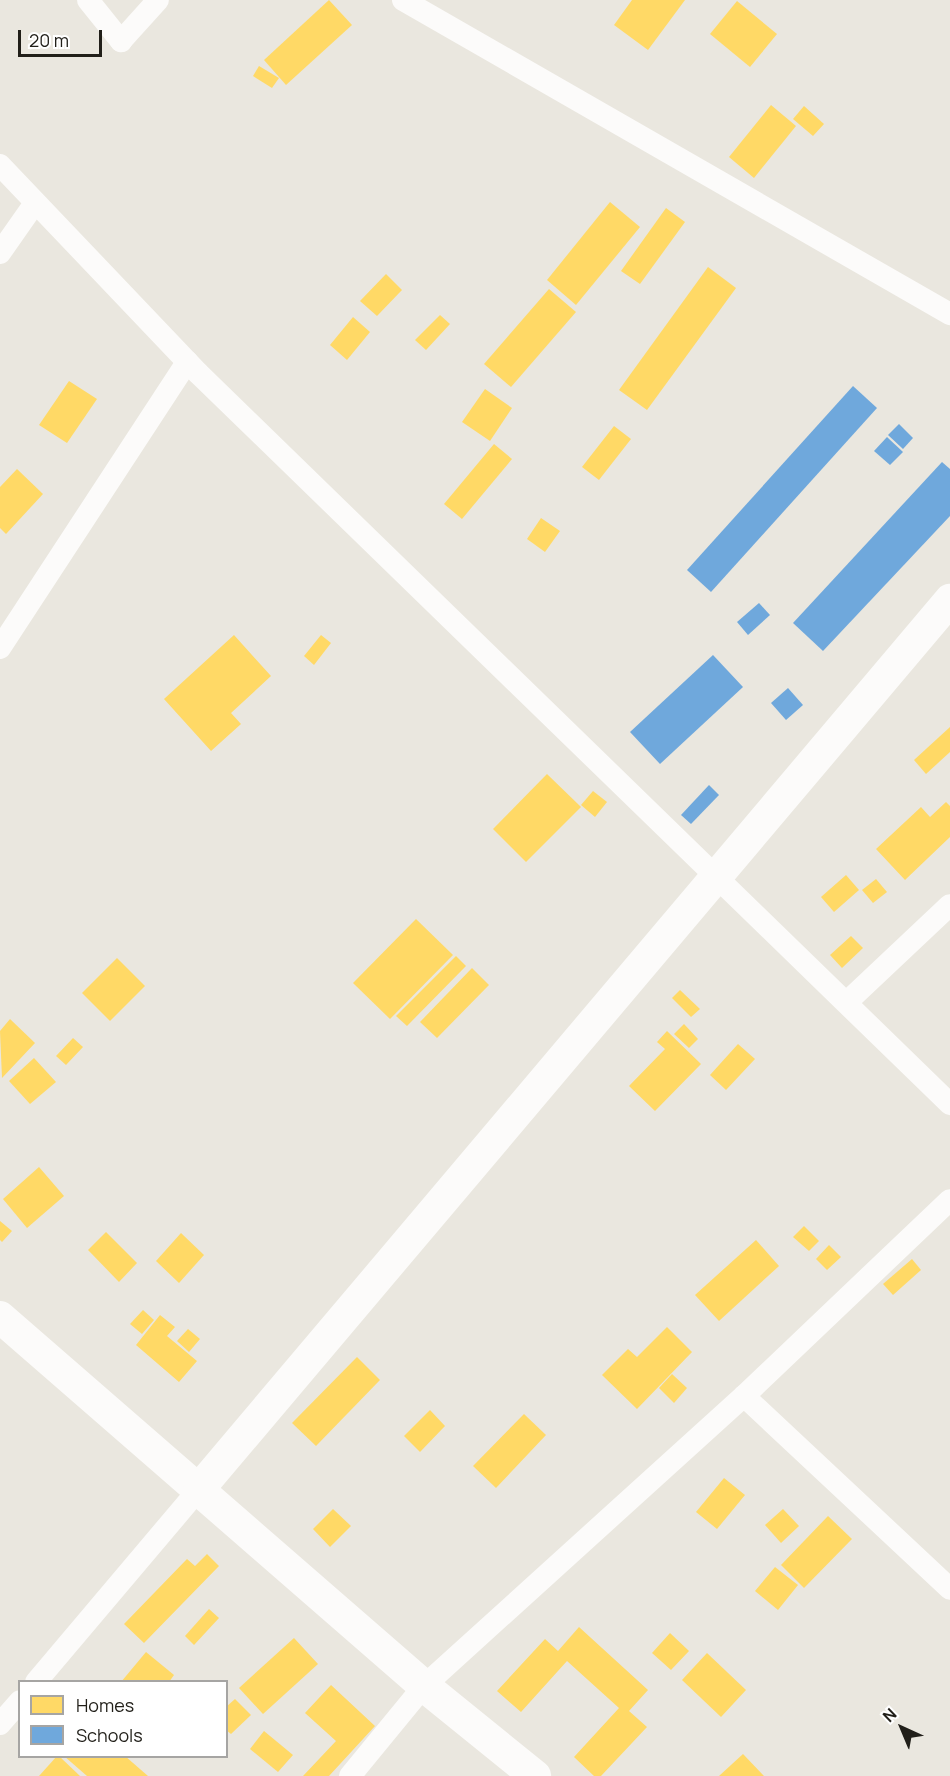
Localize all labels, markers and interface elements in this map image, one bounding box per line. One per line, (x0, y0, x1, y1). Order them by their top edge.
scale bar (21, 18, 105, 56)
text: 20 m (29, 28, 69, 52)
legend (18, 1680, 228, 1758)
text: Homes (76, 1693, 134, 1717)
north arrow (872, 1698, 932, 1758)
text: N (878, 1703, 901, 1727)
text: Schools (76, 1723, 143, 1747)

